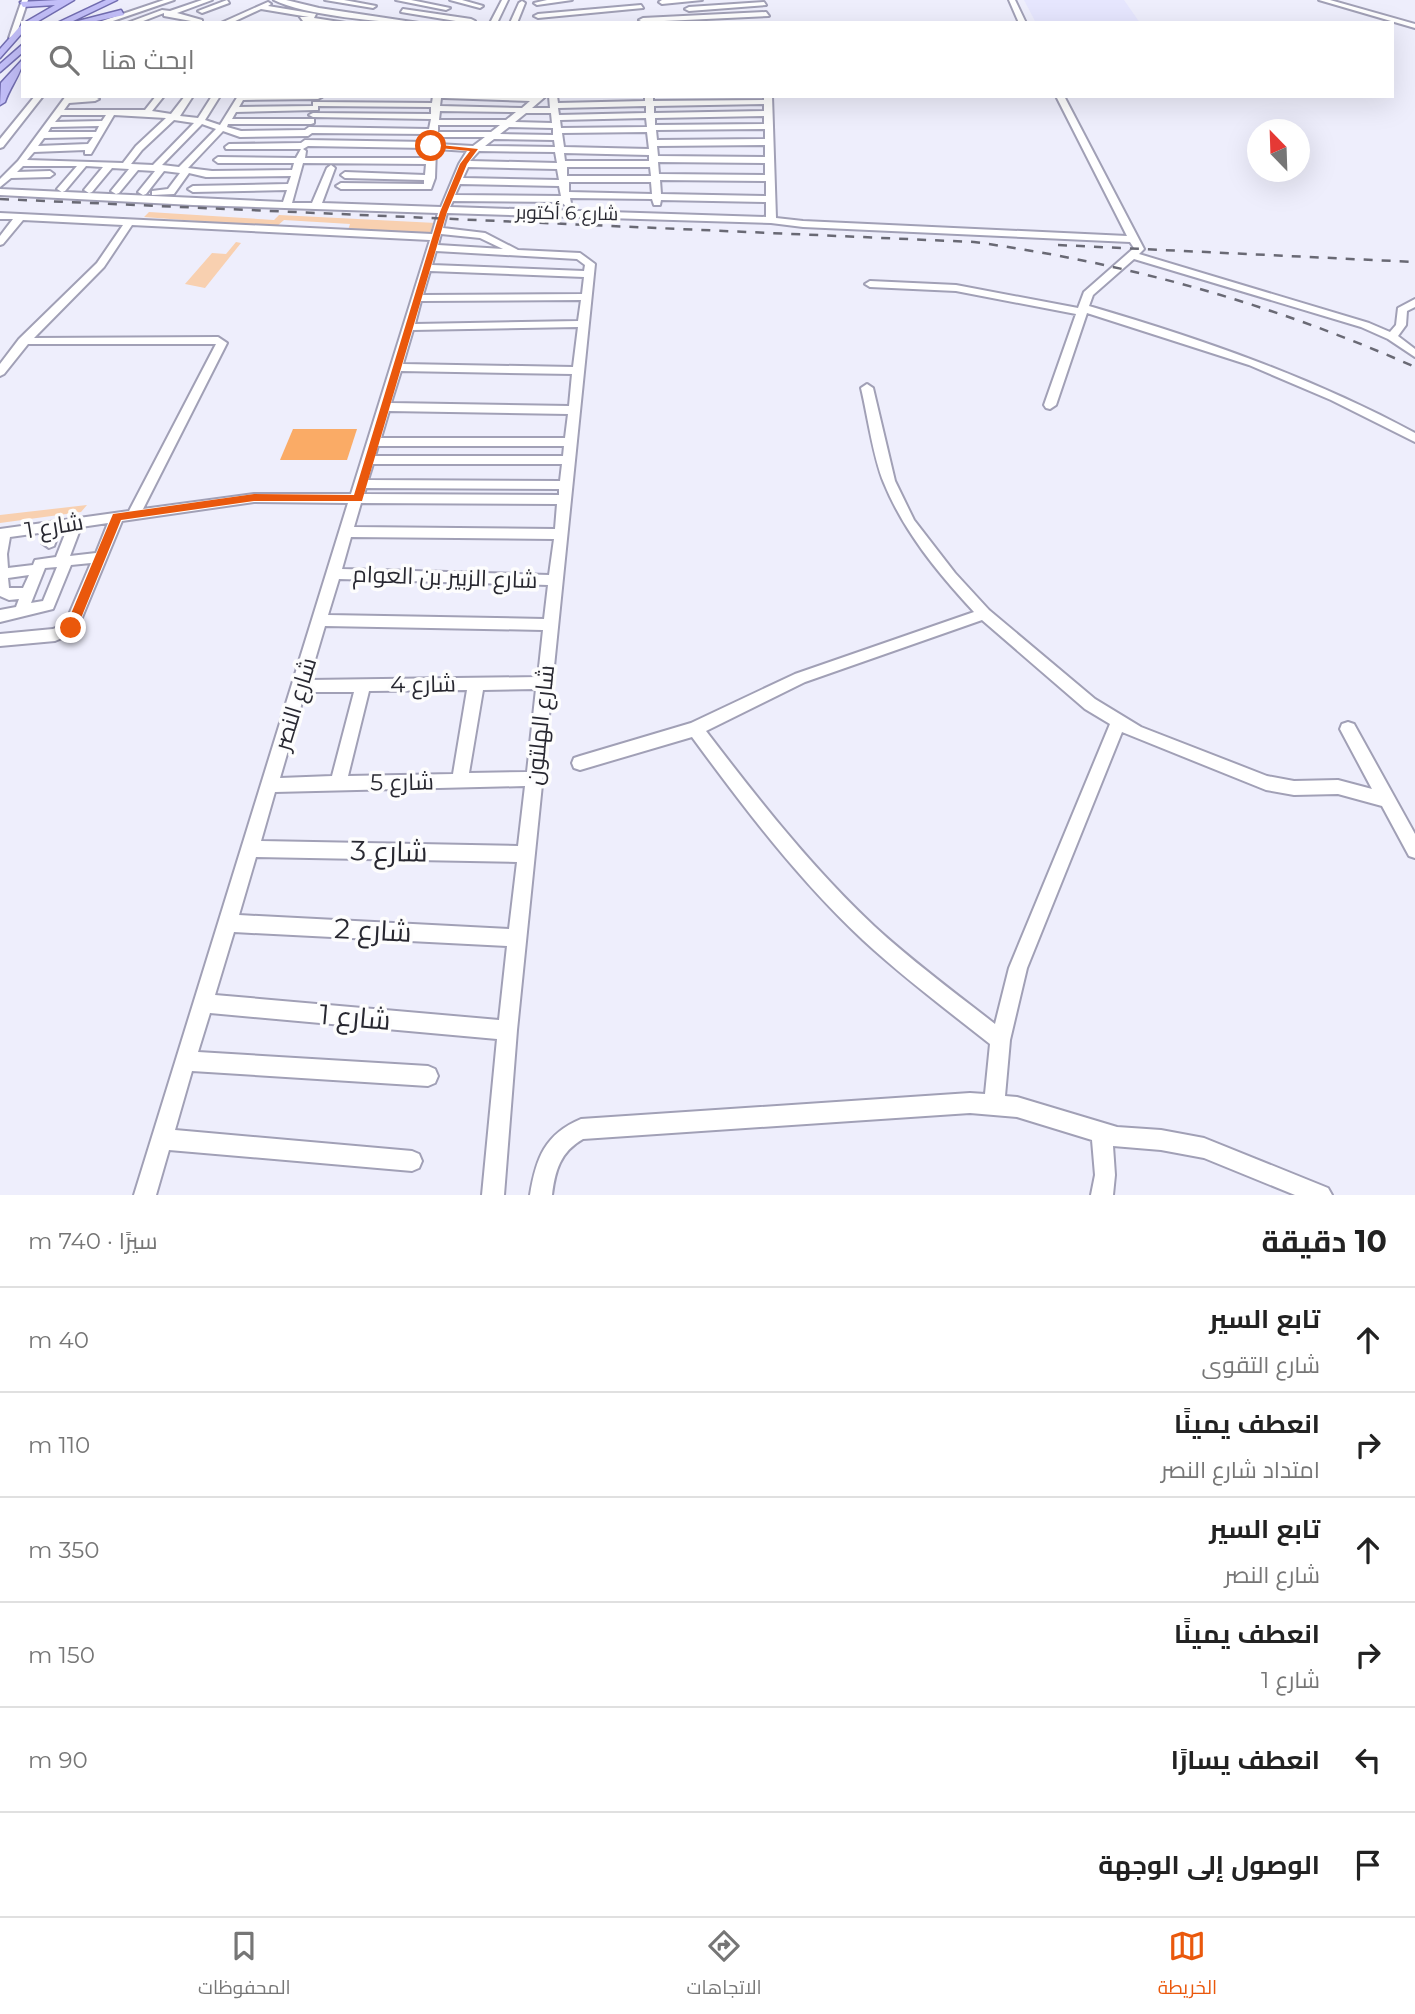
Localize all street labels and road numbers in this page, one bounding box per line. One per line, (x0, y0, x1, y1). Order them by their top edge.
street label: شارع 6 أكتوبر (514, 201, 619, 227)
street label: شارع 1 (23, 508, 86, 546)
street label: شارع الزبير بن العوام (352, 560, 538, 596)
street label: شارع النصر (267, 654, 324, 756)
street label: شارع الهلتون (520, 664, 562, 787)
street label: شارع 4 (390, 669, 456, 701)
street label: شارع 5 (370, 767, 434, 799)
street label: شارع 3 (350, 833, 428, 871)
street label: شارع 2 (333, 911, 413, 951)
street label: شارع 1 (318, 997, 392, 1039)

